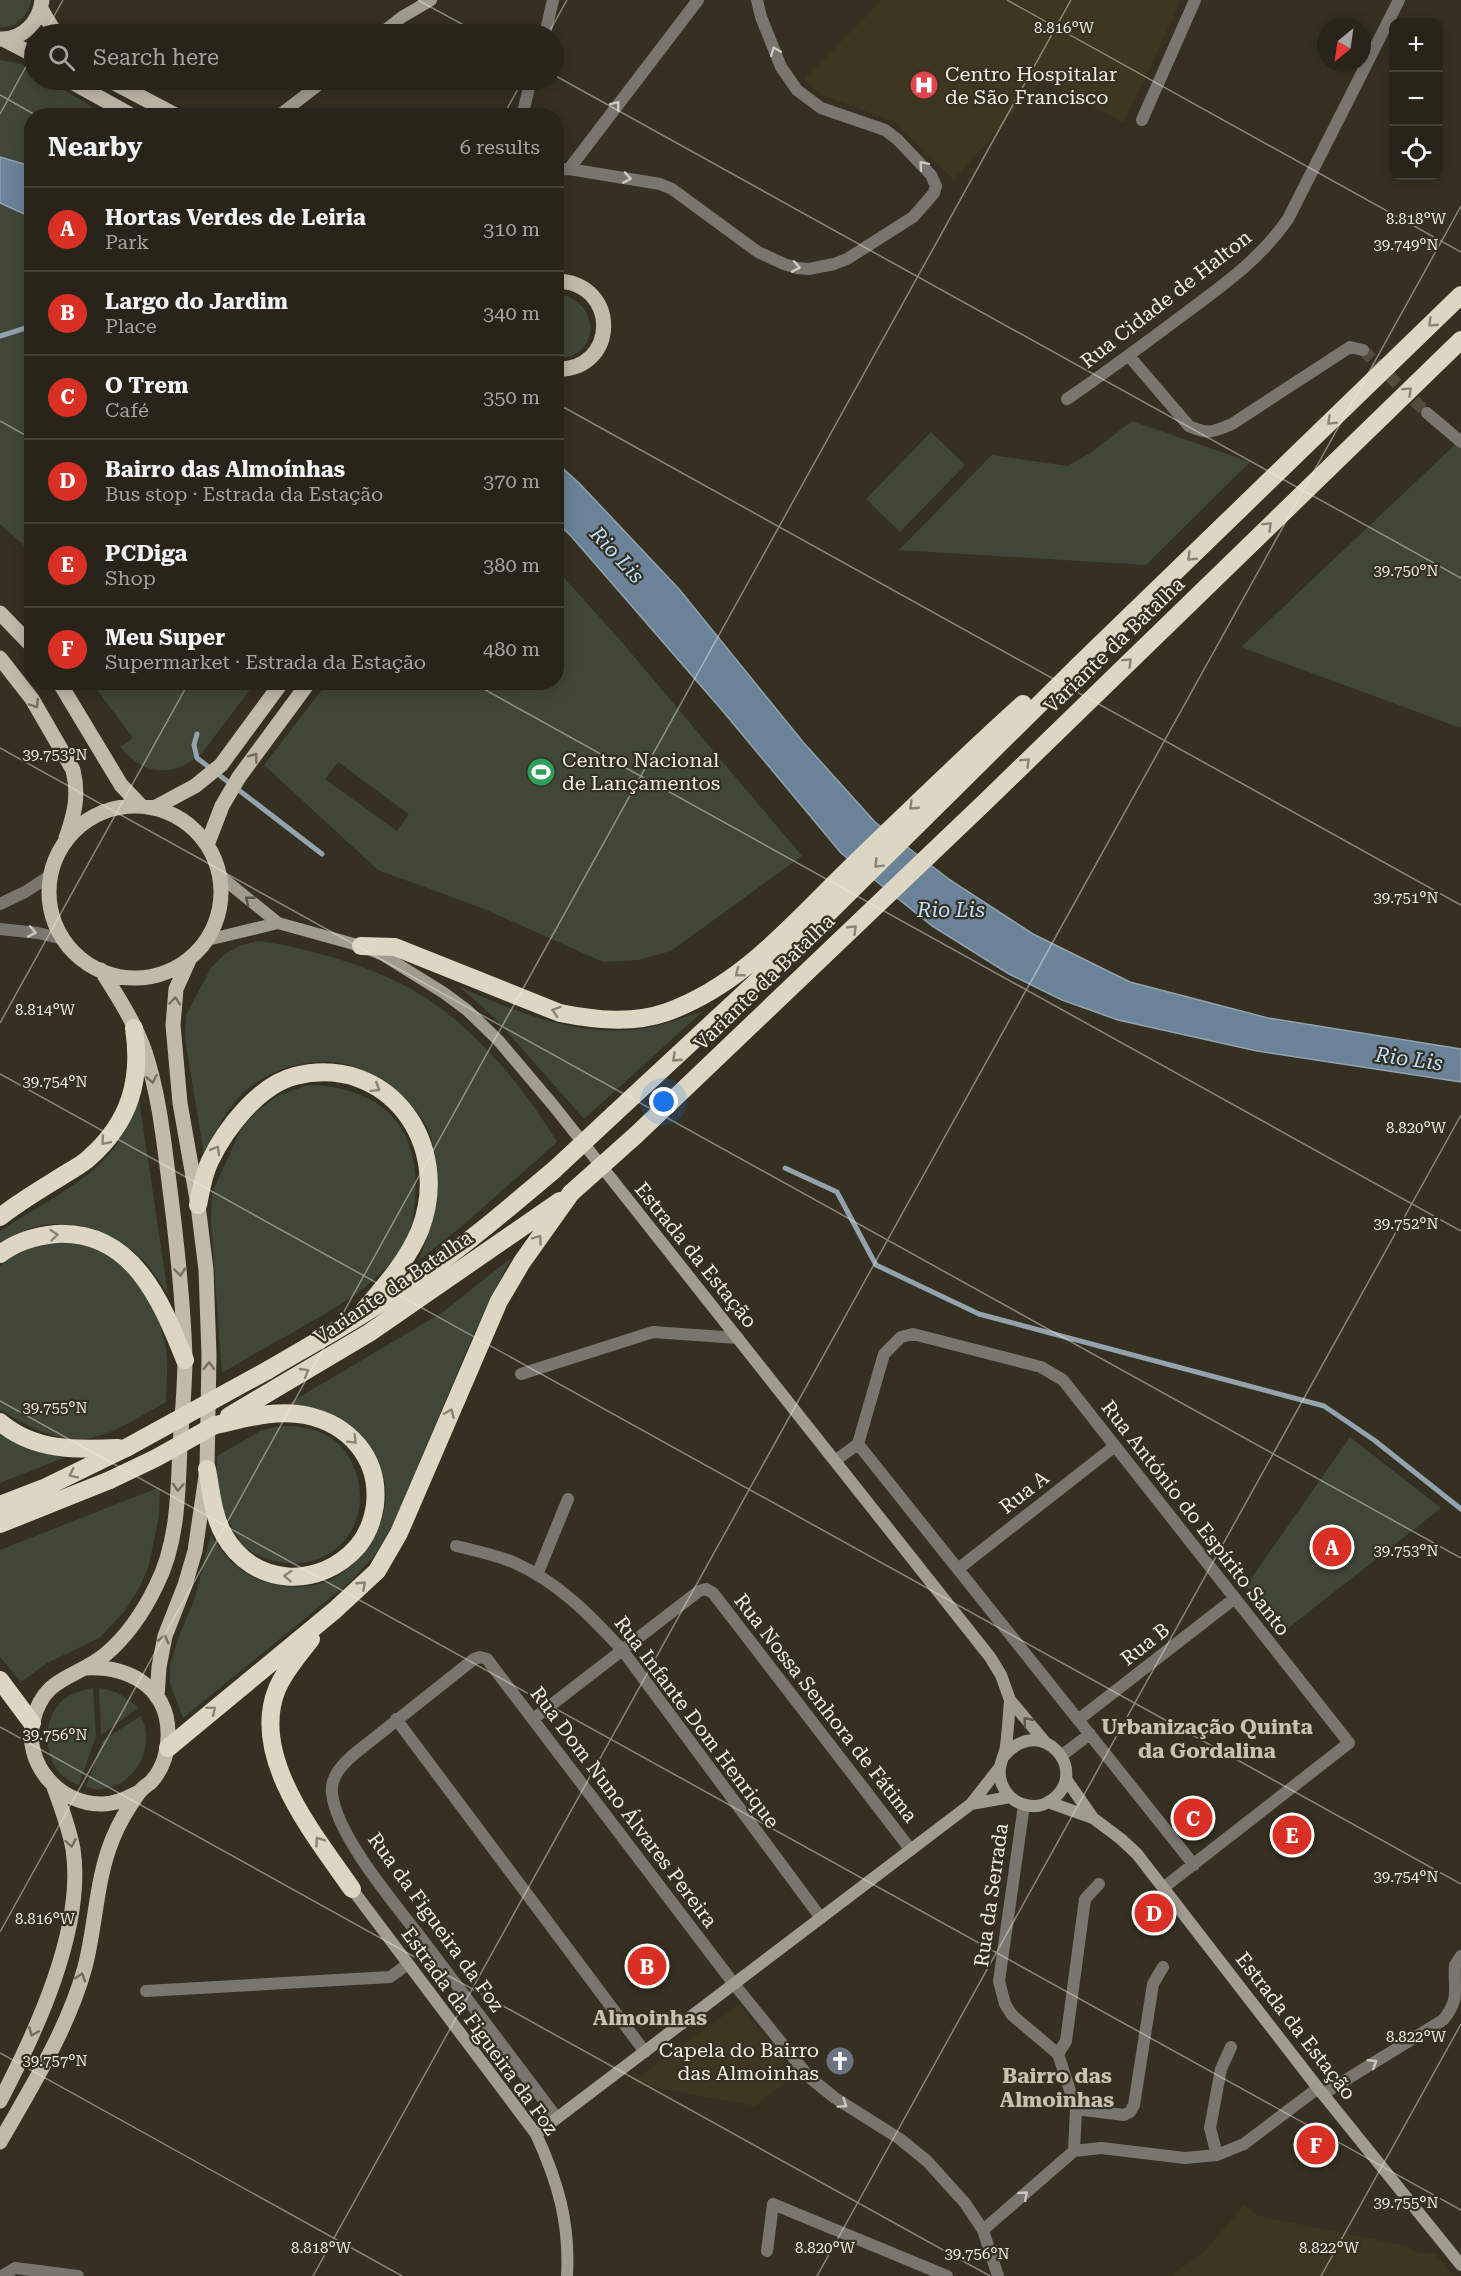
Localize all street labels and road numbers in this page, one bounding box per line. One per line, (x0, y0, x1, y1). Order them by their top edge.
street label: Rua Cidade de Halton (1076, 225, 1256, 373)
street label: Variante da Batalha (1039, 572, 1189, 718)
street label: Variante da Batalha (689, 909, 839, 1055)
street label: Estrada da Estação (630, 1177, 762, 1333)
street label: Variante da Batalha (309, 1225, 477, 1349)
street label: Rua António do Espírito Santo (1097, 1396, 1295, 1640)
street label: Rua A (995, 1465, 1053, 1519)
street label: Rua Nossa Senhora de Fátima (729, 1589, 923, 1827)
street label: Rua Infante Dom Henrique (609, 1611, 785, 1833)
street label: Rua B (1116, 1618, 1174, 1670)
street label: Rua Dom Nuno Álvares Pereira (526, 1682, 723, 1932)
street label: Rua da Serrada (969, 1821, 1013, 1968)
street label: Rua da Figueira da Foz (363, 1828, 509, 2016)
street label: Estrada da Figueira da Foz (396, 1922, 564, 2140)
street label: Estrada da Estação (1231, 1947, 1361, 2105)

